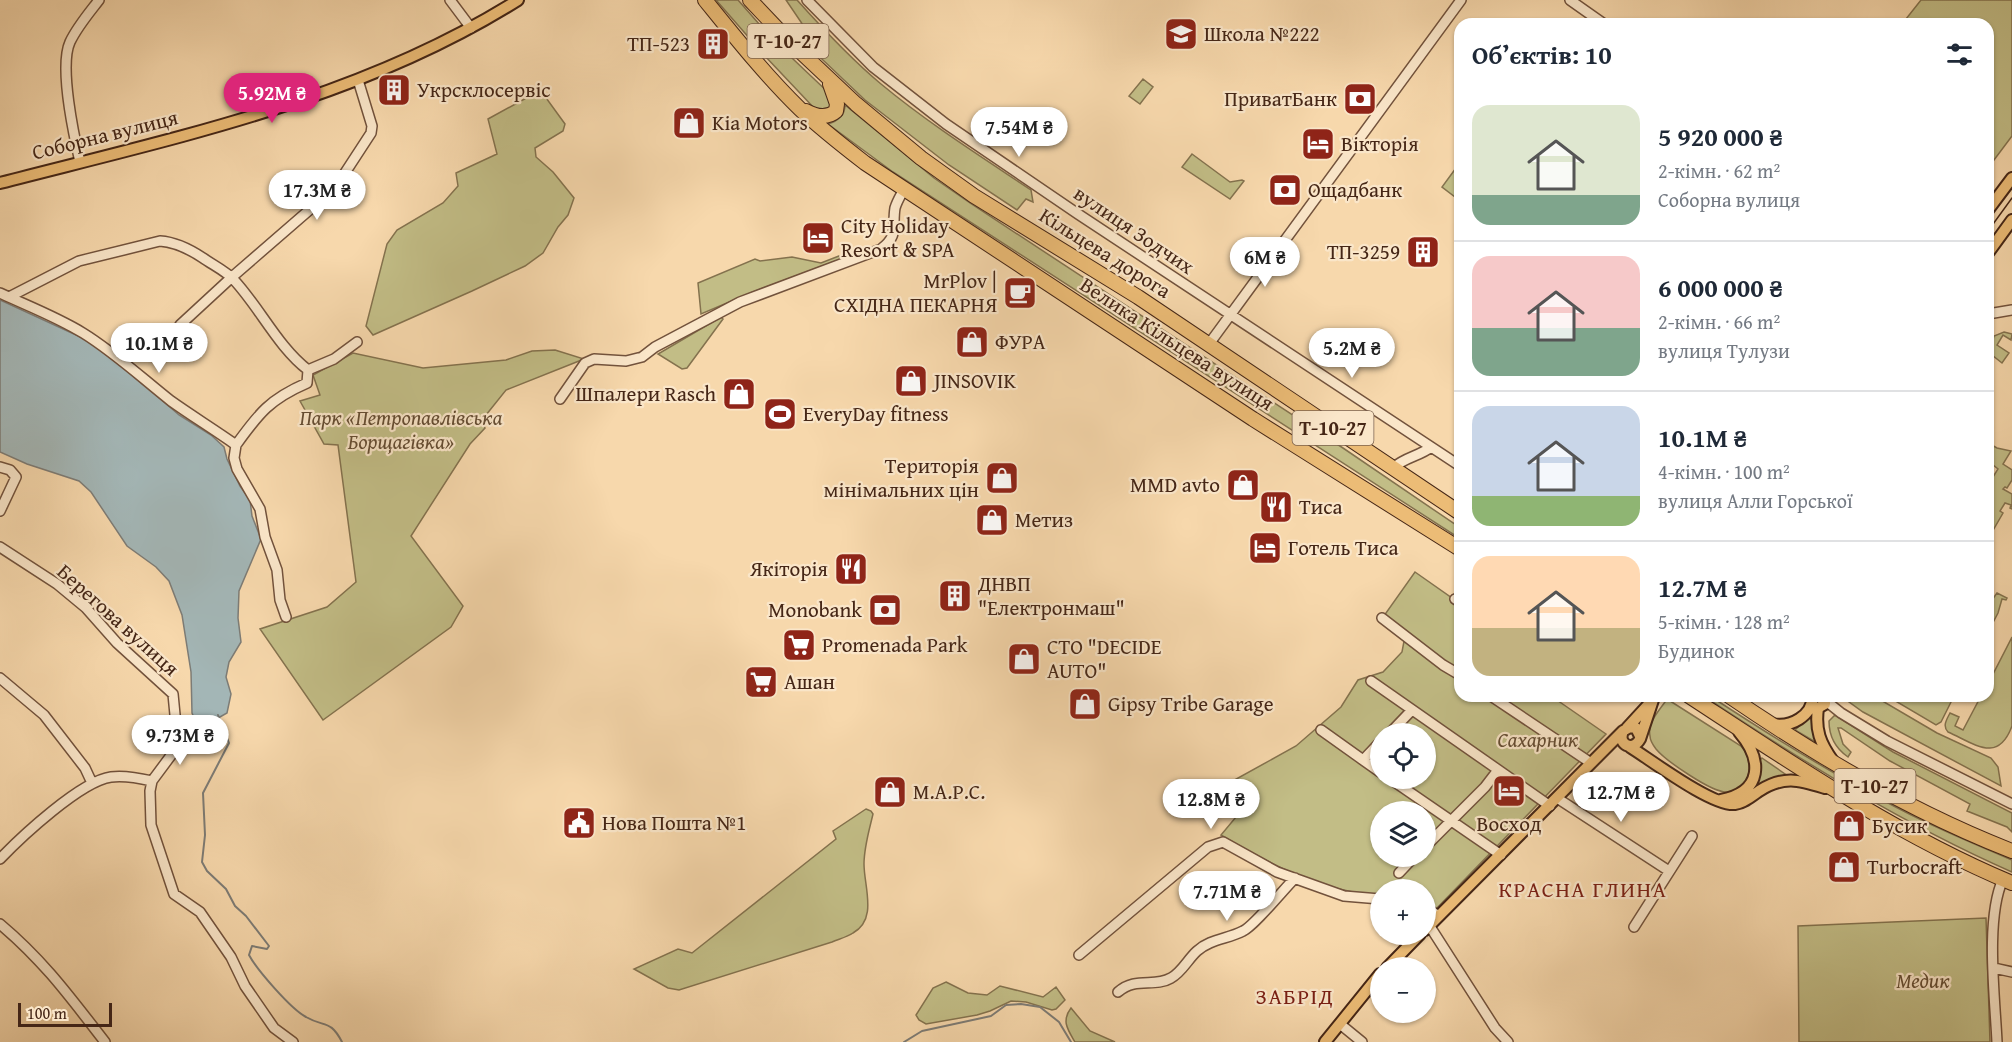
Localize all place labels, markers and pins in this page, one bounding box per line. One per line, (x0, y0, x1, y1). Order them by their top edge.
school or university icon: Школа №222 (1163, 16, 1199, 52)
place label: Школа №222 (1204, 18, 1320, 49)
building icon: ТП-523 (695, 26, 731, 62)
place label: ТП-523 (627, 28, 690, 59)
building icon: Укрсклосервіс (376, 72, 412, 108)
pin: 5.92M ₴ (217, 73, 327, 124)
place label: Укрсклосервіс (417, 74, 551, 105)
bank icon: ПриватБанк (1342, 81, 1378, 117)
place label: ПриватБанк (1224, 83, 1337, 114)
shop icon: Kia Motors (671, 105, 707, 141)
place label: Kia Motors (712, 107, 808, 138)
pin: 7.54M ₴ (964, 107, 1074, 158)
hotel icon: Вікторія (1300, 126, 1336, 162)
place label: Вікторія (1341, 128, 1419, 159)
pin: 17.3M ₴ (262, 170, 372, 221)
bank icon: Ощадбанк (1267, 172, 1303, 208)
place label: Ощадбанк (1308, 174, 1402, 205)
place label: City Holiday Resort & SPA (841, 210, 955, 265)
hotel icon: City Holiday Resort & SPA (800, 220, 836, 256)
building icon: ТП-3259 (1405, 234, 1441, 270)
place label: ТП-3259 (1327, 236, 1400, 267)
pin: 6M ₴ (1229, 237, 1301, 288)
place label: MrPlov | СХІДНА ПЕКАРНЯ (834, 265, 997, 320)
cafe icon: MrPlov | СХІДНА ПЕКАРНЯ (1002, 275, 1038, 311)
pin: 10.1M ₴ (104, 323, 214, 374)
shop icon: ФУРА (954, 324, 990, 360)
place label: ФУРА (995, 326, 1046, 357)
pin: 5.2M ₴ (1303, 328, 1401, 379)
shop icon: JINSOVIK (893, 363, 929, 399)
place label: JINSOVIK (931, 365, 1016, 396)
shop icon: Шпалери Rasch (721, 376, 757, 412)
place label: Шпалери Rasch (576, 378, 716, 409)
sports icon: EveryDay fitness (762, 396, 798, 432)
place label: EveryDay fitness (803, 398, 949, 429)
place label: Територія мінімальних цін (824, 450, 979, 505)
shop icon: Територія мінімальних цін (984, 460, 1020, 496)
shop icon: MMD avto (1225, 467, 1261, 503)
place label: MMD avto (1130, 469, 1220, 500)
restaurant icon: Тиса (1258, 489, 1294, 525)
place label: Тиса (1299, 491, 1343, 522)
shop icon: Метиз (974, 502, 1010, 538)
place label: Метиз (1015, 504, 1073, 535)
hotel icon: Готель Тиса (1247, 530, 1283, 566)
place label: Готель Тиса (1288, 532, 1399, 563)
restaurant icon: Якіторія (833, 551, 869, 587)
place label: Якіторія (749, 553, 828, 584)
place label: ДНВП "Електронмаш" (977, 568, 1125, 623)
building icon: ДНВП "Електронмаш" (937, 578, 973, 614)
bank icon: Monobank (867, 592, 903, 628)
place label: Monobank (768, 594, 862, 625)
supermarket icon: Promenada Park (781, 627, 817, 663)
place label: Promenada Park (822, 629, 968, 660)
place label: СТО "DECIDE AUTO" (1047, 631, 1162, 686)
shop icon: СТО "DECIDE AUTO" (1006, 641, 1042, 677)
supermarket icon: Ашан (743, 664, 779, 700)
place label: Ашан (784, 666, 835, 697)
shop icon: Gipsy Tribe Garage (1067, 686, 1103, 722)
place label: Gipsy Tribe Garage (1108, 688, 1274, 719)
pin: 9.73M ₴ (125, 715, 235, 766)
pin: 12.7M ₴ (1566, 772, 1676, 823)
hotel icon: Восход (1491, 773, 1527, 809)
shop icon: М.А.Р.С. (872, 774, 908, 810)
place label: М.А.Р.С. (913, 776, 985, 807)
pin: 12.8M ₴ (1156, 779, 1266, 830)
public building icon: Нова Пошта №1 (561, 805, 597, 841)
place label: Нова Пошта №1 (602, 807, 746, 838)
place label: Восход (1477, 808, 1542, 839)
shop icon: Бусик (1831, 808, 1867, 844)
place label: Бусик (1872, 810, 1927, 841)
shop icon: Turbocraft (1826, 849, 1862, 885)
place label: Turbocraft (1867, 851, 1963, 882)
pin: 7.71M ₴ (1172, 871, 1282, 922)

